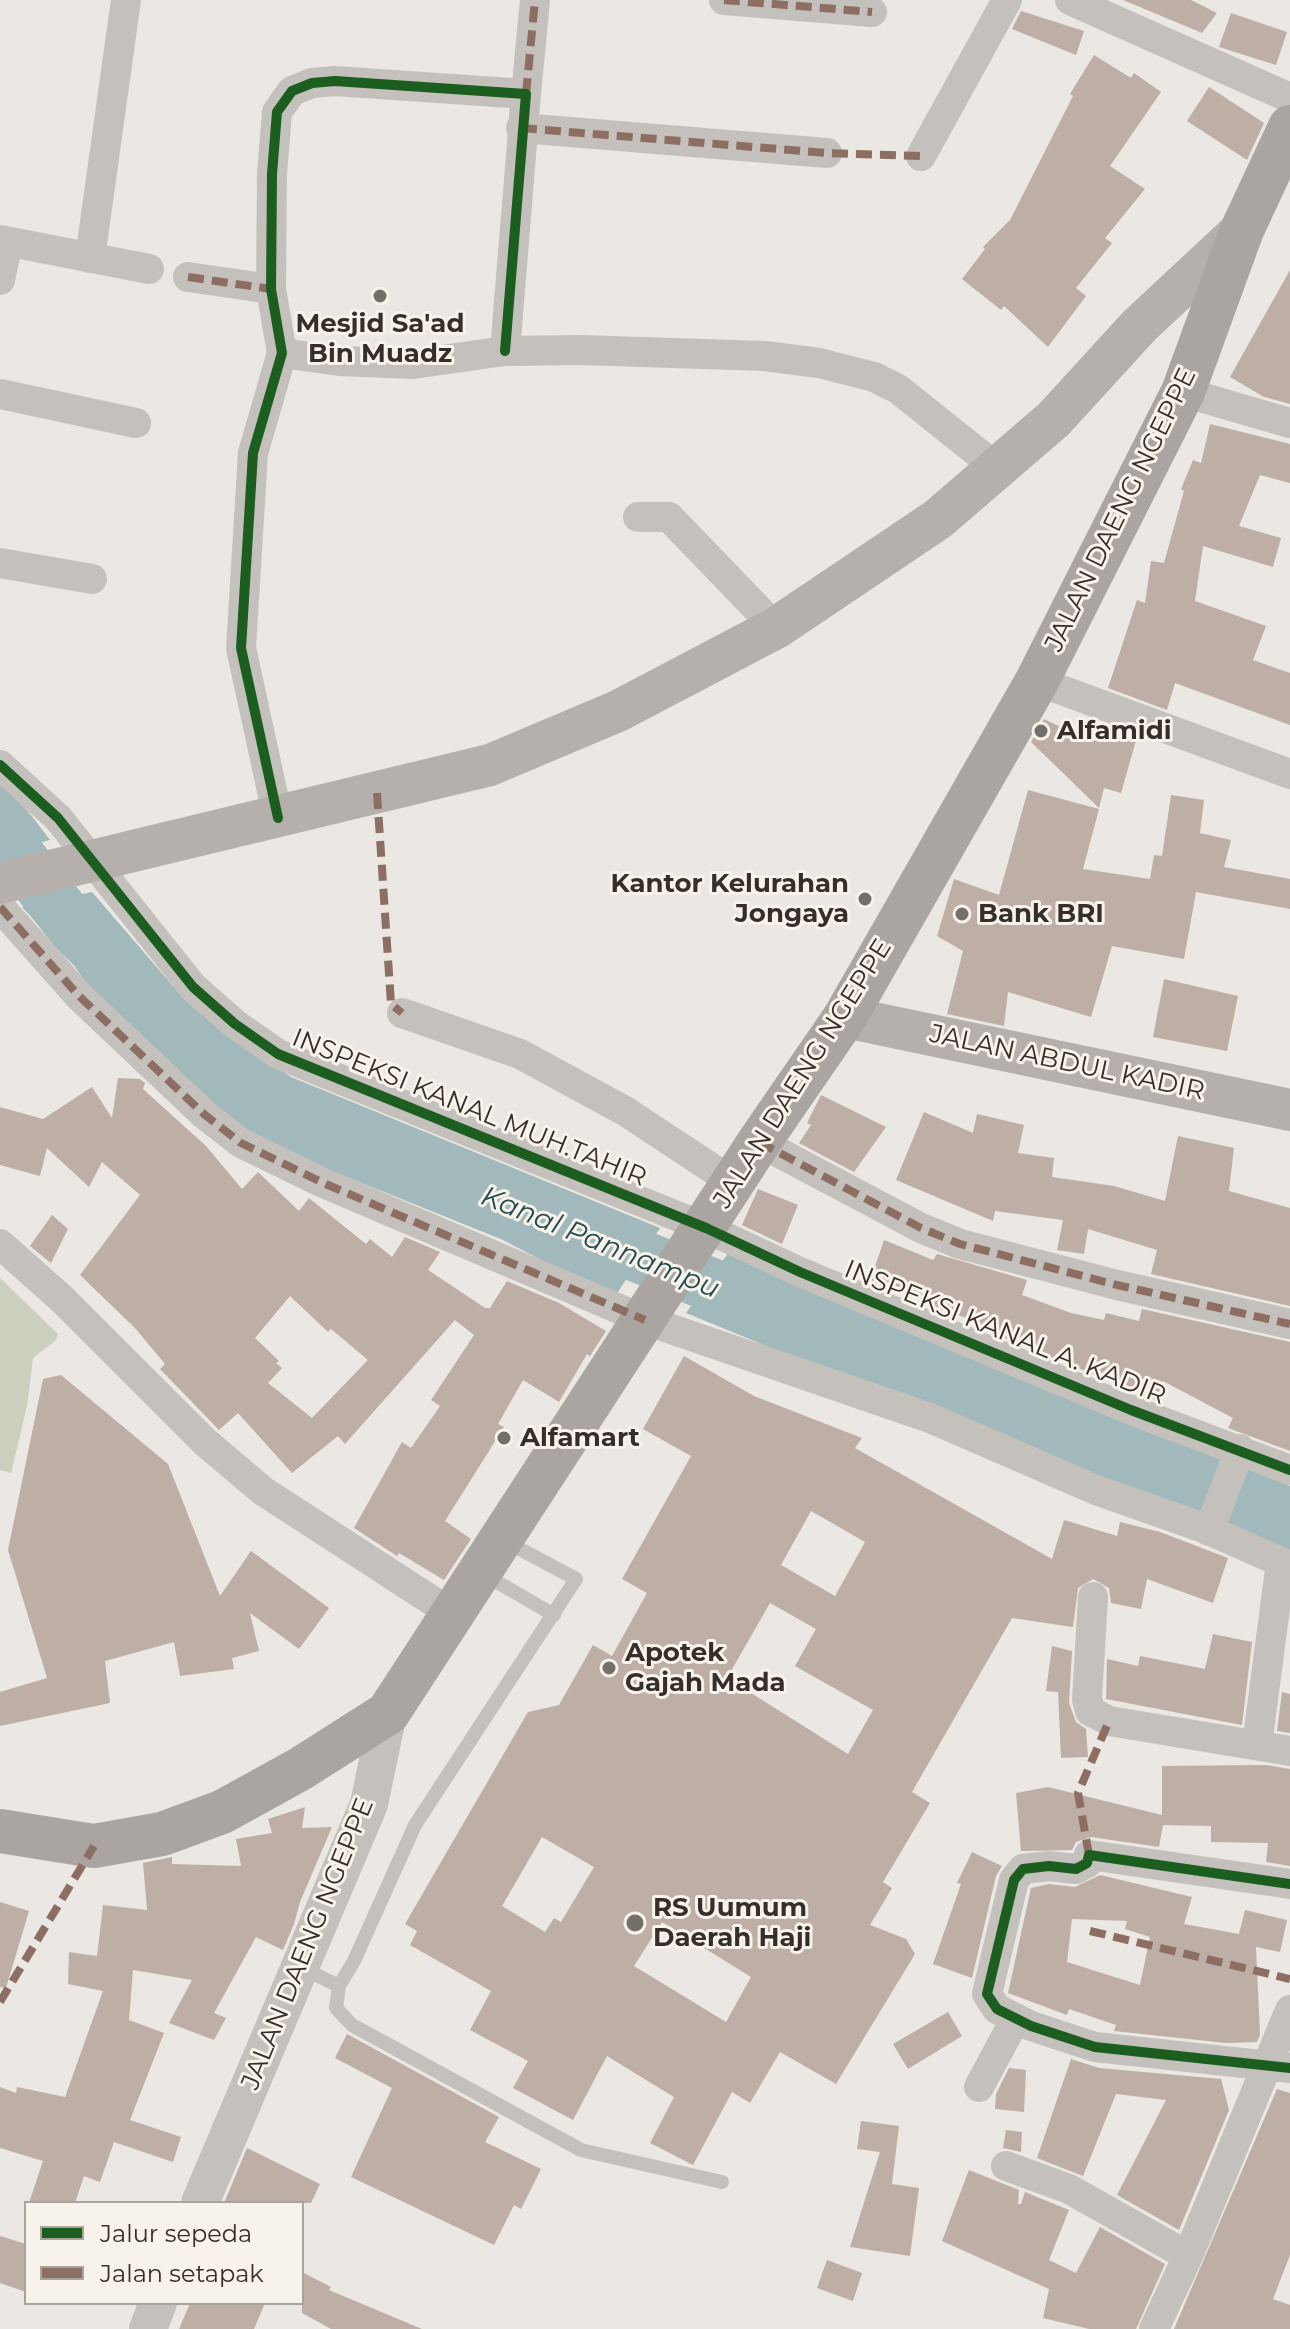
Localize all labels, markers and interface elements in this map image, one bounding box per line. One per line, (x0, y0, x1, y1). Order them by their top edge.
marker: Mesjid Sa'ad Bin Muadz (371, 287, 389, 305)
place label: Mesjid Sa'ad Bin Muadz (296, 308, 464, 370)
street label: JALAN DAENG NGEPPE (1039, 363, 1203, 657)
place label: Alfamidi (1057, 715, 1172, 747)
marker: Alfamidi (1032, 722, 1050, 740)
place label: Kantor Kelurahan Jongaya (611, 868, 849, 930)
marker: Kantor Kelurahan Jongaya (856, 890, 874, 908)
place label: Bank BRI (978, 898, 1104, 930)
marker: Bank BRI (953, 905, 971, 923)
street label: JALAN DAENG NGEPPE (707, 934, 899, 1214)
street label: JALAN ABDUL KADIR (927, 1019, 1207, 1107)
street label: INSPEKSI KANAL MUH.TAHIR (287, 1022, 651, 1194)
water label: Kanal Pannampu (476, 1180, 724, 1306)
street label: INSPEKSI KANAL A. KADIR (840, 1254, 1170, 1412)
place label: Alfamart (520, 1422, 640, 1454)
marker: Alfamart (495, 1429, 513, 1447)
place label: Apotek Gajah Mada (625, 1637, 785, 1698)
marker: Apotek Gajah Mada (600, 1659, 618, 1677)
street label: JALAN DAENG NGEPPE (235, 1794, 381, 2094)
place label: RS Uumum Daerah Haji (653, 1892, 811, 1954)
marker: RS Uumum Daerah Haji (624, 1912, 646, 1934)
legend (24, 2201, 304, 2305)
text: Jalur sepeda (100, 2219, 252, 2248)
text: Jalan setapak (100, 2259, 264, 2288)

